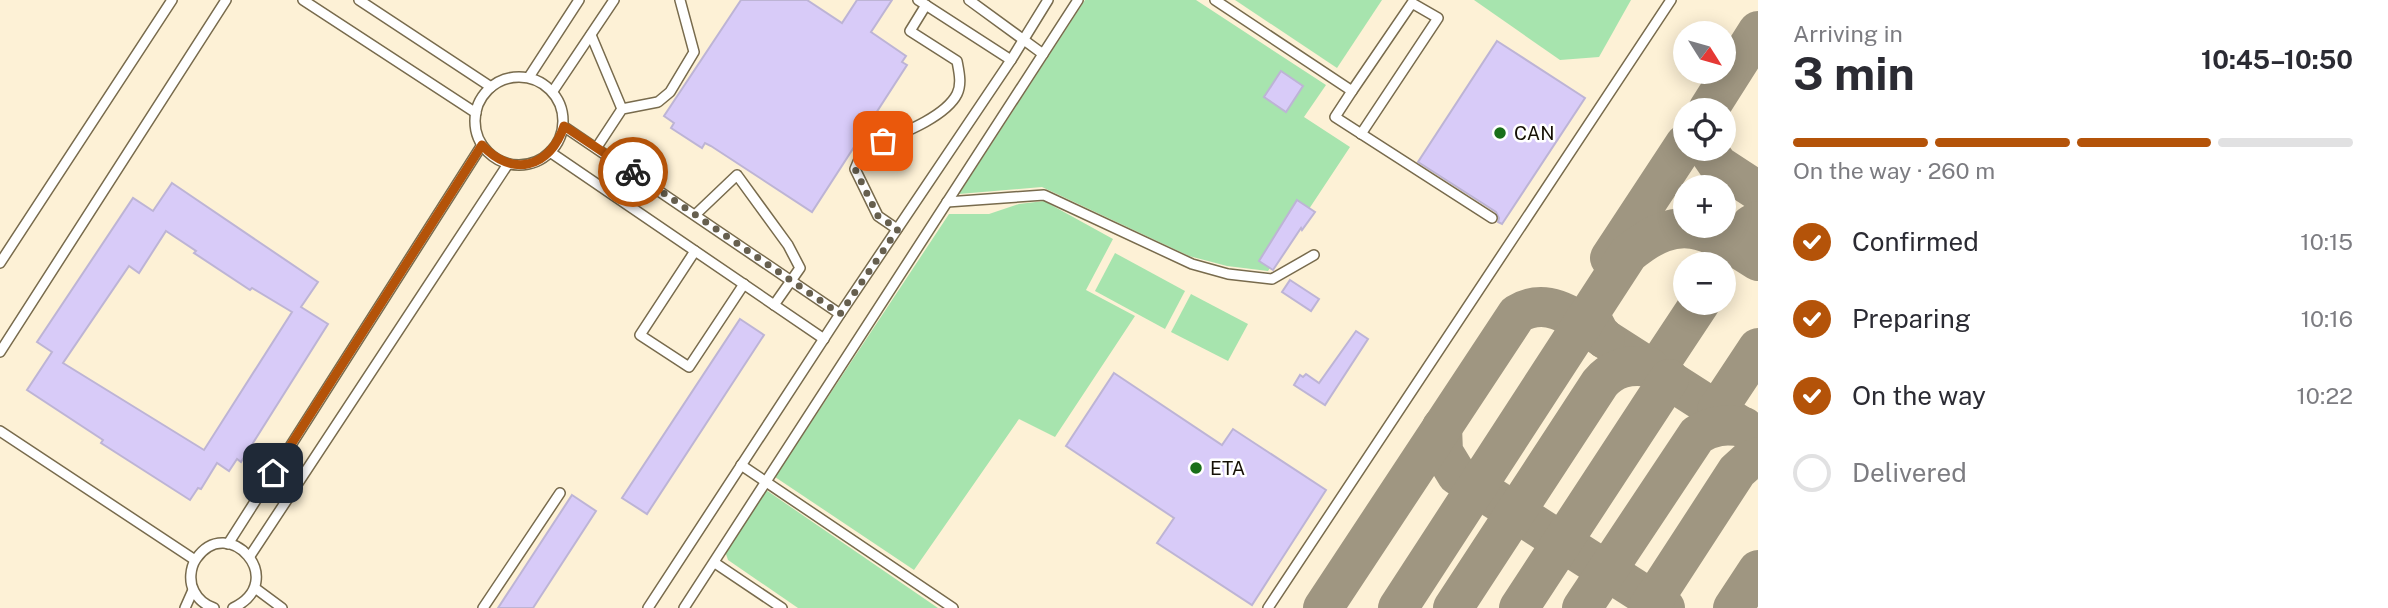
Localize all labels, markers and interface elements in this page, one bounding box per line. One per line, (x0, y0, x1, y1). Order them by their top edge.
text: Arriving in (1793, 20, 1903, 47)
north arrow (1673, 21, 1736, 84)
map controls (1673, 21, 1736, 315)
text: 10:45–10:50 (2201, 44, 2353, 75)
text: 3 min (1793, 46, 1915, 100)
button: locate (1673, 98, 1736, 161)
pin (853, 111, 913, 171)
icon: bag (864, 122, 902, 160)
place label: CAN (1514, 122, 1555, 144)
marker: CAN (1492, 125, 1508, 141)
courier (598, 137, 668, 207)
icon: bike (614, 153, 652, 191)
text: On the way · 260 m (1793, 157, 1995, 184)
button: + (1673, 175, 1736, 238)
icon: check (1793, 223, 1831, 261)
text: Confirmed (1852, 226, 1979, 257)
text: 10:15 (2300, 228, 2353, 255)
button: − (1673, 252, 1736, 315)
icon: check (1793, 300, 1831, 338)
text: Preparing (1852, 303, 1971, 334)
text: 10:16 (2301, 305, 2353, 332)
icon: check (1793, 377, 1831, 415)
text: On the way (1852, 380, 1986, 411)
text: 10:22 (2297, 382, 2353, 409)
pin (243, 443, 303, 503)
icon: home (254, 454, 292, 492)
place label: ETA (1210, 457, 1245, 479)
text: Delivered (1852, 457, 1967, 488)
marker: ETA (1188, 460, 1204, 476)

